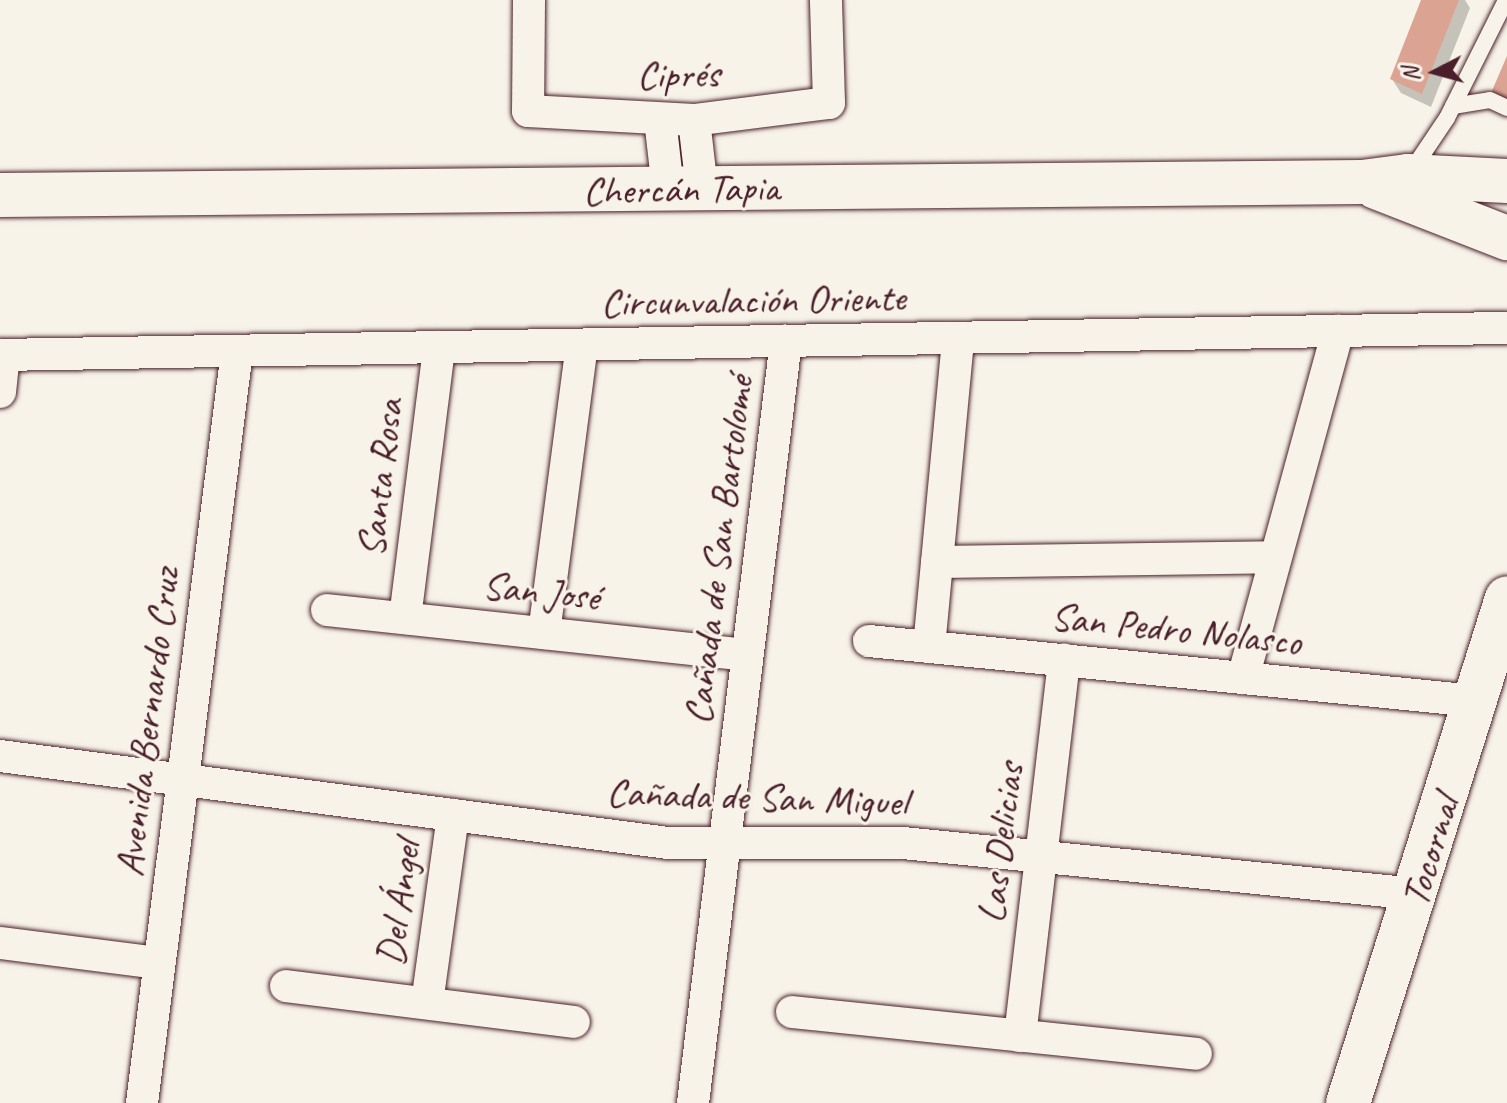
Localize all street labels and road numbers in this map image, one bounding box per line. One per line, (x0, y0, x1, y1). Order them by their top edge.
street label: Ciprés (636, 49, 720, 99)
street label: Chercán Tapia (583, 163, 779, 215)
street label: Circunvalación Oriente (600, 273, 906, 327)
street label: Cañada de San Bartolomé (673, 372, 763, 728)
street label: Santa Rosa (347, 396, 413, 560)
street label: San José (480, 561, 602, 621)
street label: Avenida Bernardo Cruz (104, 565, 190, 879)
street label: San Pedro Nolasco (1048, 592, 1304, 666)
street label: Las Delicias (966, 760, 1034, 926)
street label: Cañada de San Miguel (606, 768, 908, 826)
street label: Tocornal (1391, 790, 1469, 912)
street label: Del Ángel (366, 838, 430, 968)

